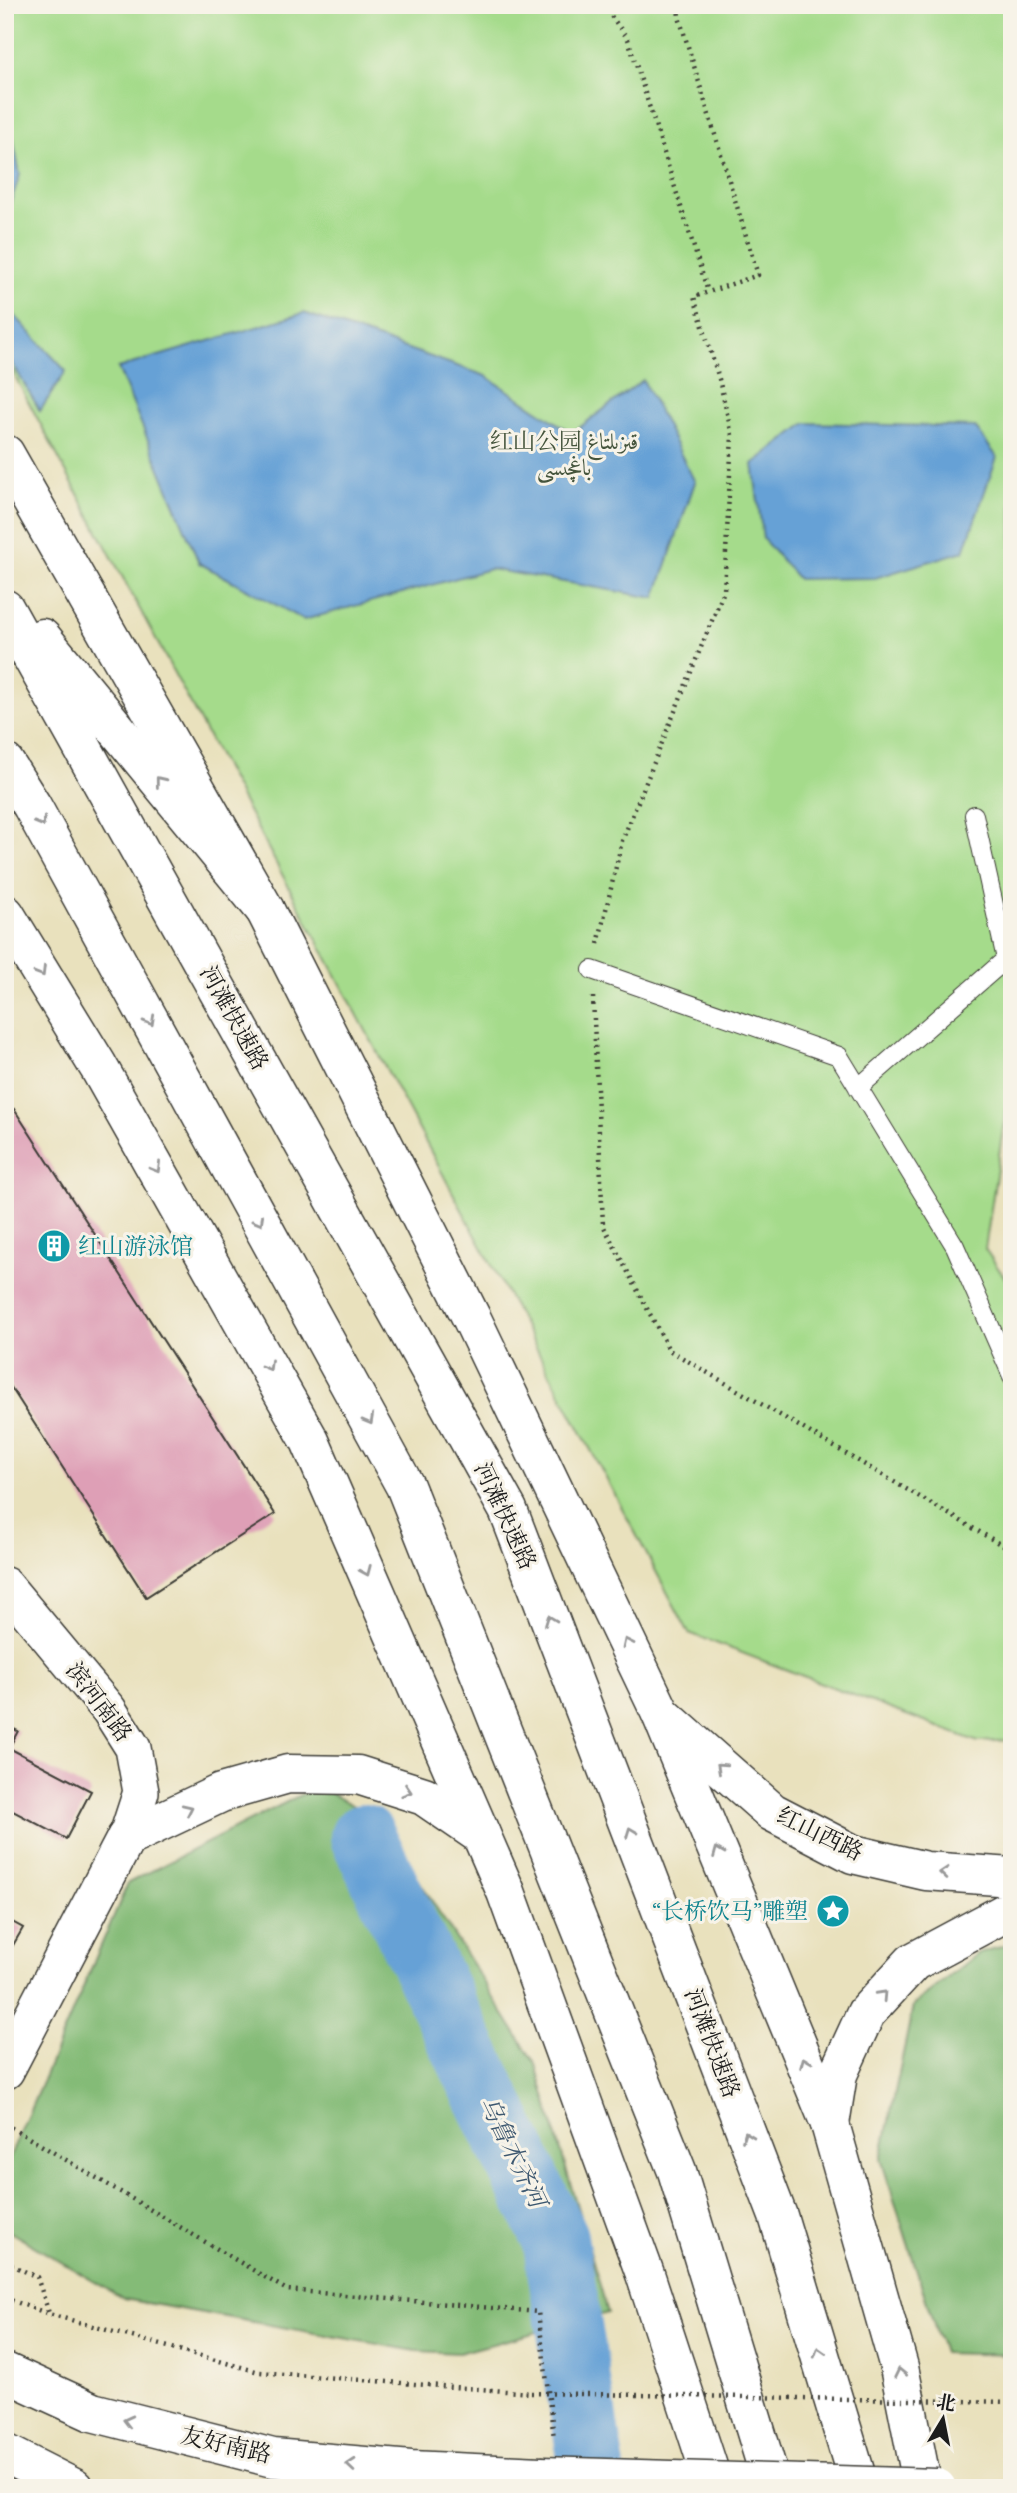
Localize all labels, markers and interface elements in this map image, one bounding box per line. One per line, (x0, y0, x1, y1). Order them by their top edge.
park label: 红山公园 قىزىلتاغ باغچىسى (490, 428, 638, 484)
one-way arrow (156, 777, 168, 790)
one-way arrow (32, 814, 46, 827)
street label: 河滩快速路 (194, 961, 274, 1075)
one-way arrow (32, 964, 45, 977)
one-way arrow (142, 1014, 155, 1026)
one-way arrow (148, 1161, 161, 1174)
one-way arrow (251, 1213, 265, 1226)
building icon: 红山游泳馆 (35, 1227, 73, 1265)
place label: 红山游泳馆 (78, 1233, 193, 1260)
one-way arrow (260, 1359, 273, 1371)
one-way arrow (361, 1413, 374, 1425)
street label: 河滩快速路 (468, 1458, 542, 1574)
one-way arrow (358, 1564, 372, 1576)
one-way arrow (544, 1614, 558, 1626)
one-way arrow (622, 1638, 636, 1650)
street label: 滨河南路 (61, 1657, 137, 1747)
one-way arrow (716, 1763, 729, 1775)
one-way arrow (401, 1782, 413, 1797)
street label: 红山西路 (773, 1802, 867, 1866)
one-way arrow (181, 1803, 193, 1817)
one-way arrow (625, 1827, 639, 1839)
one-way arrow (713, 1846, 727, 1858)
one-way arrow (938, 1866, 949, 1881)
place icon: “长桥饮马”雕塑 (814, 1892, 852, 1930)
place label: “长桥饮马”雕塑 (652, 1898, 808, 1925)
street label: 河滩快速路 (679, 1984, 745, 2102)
one-way arrow (874, 1990, 887, 2003)
one-way arrow (799, 2057, 813, 2069)
water label: 乌鲁木齐河 (474, 2092, 554, 2216)
one-way arrow (742, 2131, 756, 2143)
one-way arrow (812, 2346, 827, 2358)
one-way arrow (894, 2367, 909, 2379)
north arrow (908, 2384, 978, 2454)
text: 北 (935, 2391, 957, 2416)
one-way arrow (123, 2415, 135, 2429)
street label: 友好南路 (178, 2421, 274, 2469)
one-way arrow (345, 2458, 356, 2473)

